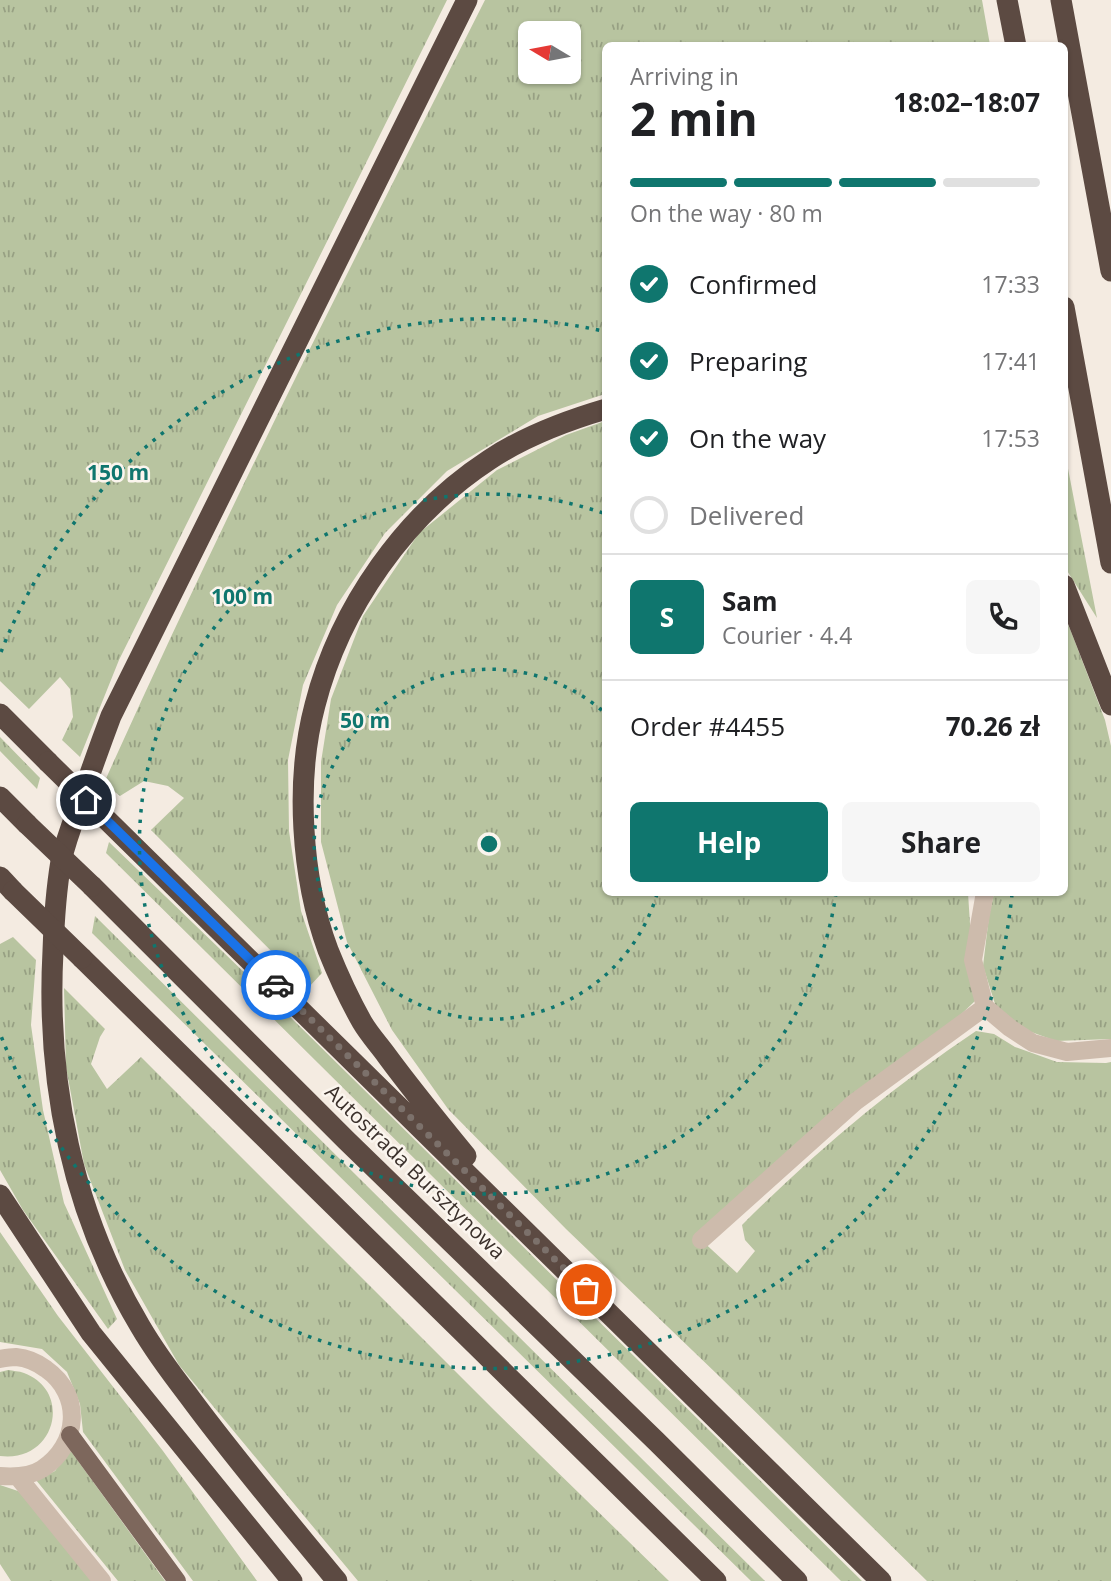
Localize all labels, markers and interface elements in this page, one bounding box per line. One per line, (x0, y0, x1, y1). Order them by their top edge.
north arrow (518, 21, 581, 84)
map controls (518, 21, 581, 84)
text: Arriving in (630, 60, 739, 92)
text: 18:02–18:07 (893, 84, 1040, 120)
text: 2 min (630, 87, 758, 149)
text: On the way · 80 m (630, 197, 823, 229)
icon: check (630, 265, 668, 303)
text: Confirmed (689, 266, 817, 302)
text: 17:33 (981, 268, 1040, 300)
icon: check (630, 342, 668, 380)
text: Preparing (689, 343, 807, 379)
text: 17:41 (981, 345, 1040, 377)
icon: check (630, 419, 668, 457)
text: On the way (689, 420, 826, 456)
text: 17:53 (981, 422, 1040, 454)
text: 150 m (87, 458, 149, 486)
text: Delivered (689, 497, 804, 533)
button: phone (966, 580, 1040, 654)
text: 100 m (211, 582, 273, 610)
text: Sam (722, 583, 778, 619)
text: S (660, 599, 674, 635)
text: Courier · 4.4 (722, 619, 852, 651)
text: 50 m (340, 706, 390, 734)
text: Order #4455 (630, 708, 785, 744)
text: 70.26 zł (946, 708, 1040, 744)
pin (56, 770, 116, 830)
icon: home (67, 781, 105, 819)
button: Help (630, 802, 828, 882)
button: Share (842, 802, 1040, 882)
centre of rings (477, 832, 501, 856)
courier (241, 950, 311, 1020)
icon: car (257, 966, 295, 1004)
street label: Autostrada Bursztynowa (320, 1078, 512, 1265)
pin (556, 1260, 616, 1320)
icon: bag (567, 1271, 605, 1309)

